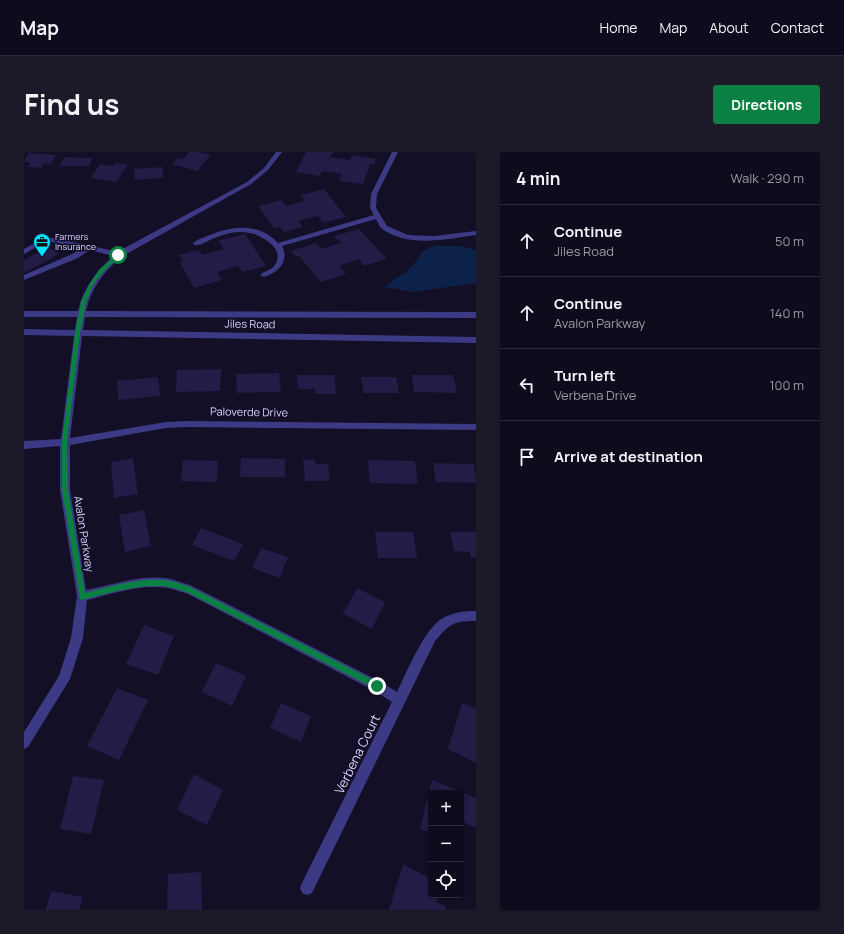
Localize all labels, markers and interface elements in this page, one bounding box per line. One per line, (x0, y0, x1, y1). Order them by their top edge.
text: Map (20, 15, 59, 41)
text: Home (600, 18, 637, 37)
text: Map (659, 18, 687, 37)
text: About (709, 18, 749, 37)
text: Contact (771, 18, 824, 37)
text: Find us (24, 85, 119, 123)
button: Directions (713, 85, 820, 124)
text: 4 min (516, 167, 560, 190)
text: Walk · 290 m (731, 169, 804, 187)
text: Continue (554, 221, 622, 242)
place label: Farmers Insurance (55, 230, 96, 253)
icon: ahead (516, 230, 538, 252)
office icon: Farmers Insurance (32, 232, 52, 257)
text: 50 m (775, 232, 804, 250)
text: Jiles Road (554, 242, 614, 260)
route start (109, 246, 127, 264)
text: Continue (554, 293, 622, 314)
icon: ahead (516, 302, 538, 324)
text: 140 m (770, 304, 804, 322)
text: Avalon Parkway (554, 314, 645, 332)
street label: Jiles Road (225, 316, 275, 331)
text: Turn left (554, 365, 616, 386)
icon: left (516, 374, 538, 396)
text: 100 m (769, 376, 804, 394)
text: Verbena Drive (554, 386, 636, 404)
street label: Paloverde Drive (210, 403, 289, 420)
icon: arrive (516, 446, 538, 468)
text: Arrive at destination (554, 446, 703, 467)
street label: Avalon Parkway (71, 495, 98, 573)
route end (368, 677, 386, 695)
street label: Verbena Court (330, 711, 384, 797)
map controls (428, 790, 464, 898)
button: + (428, 790, 464, 826)
button: − (428, 826, 464, 862)
button: locate (428, 862, 464, 898)

